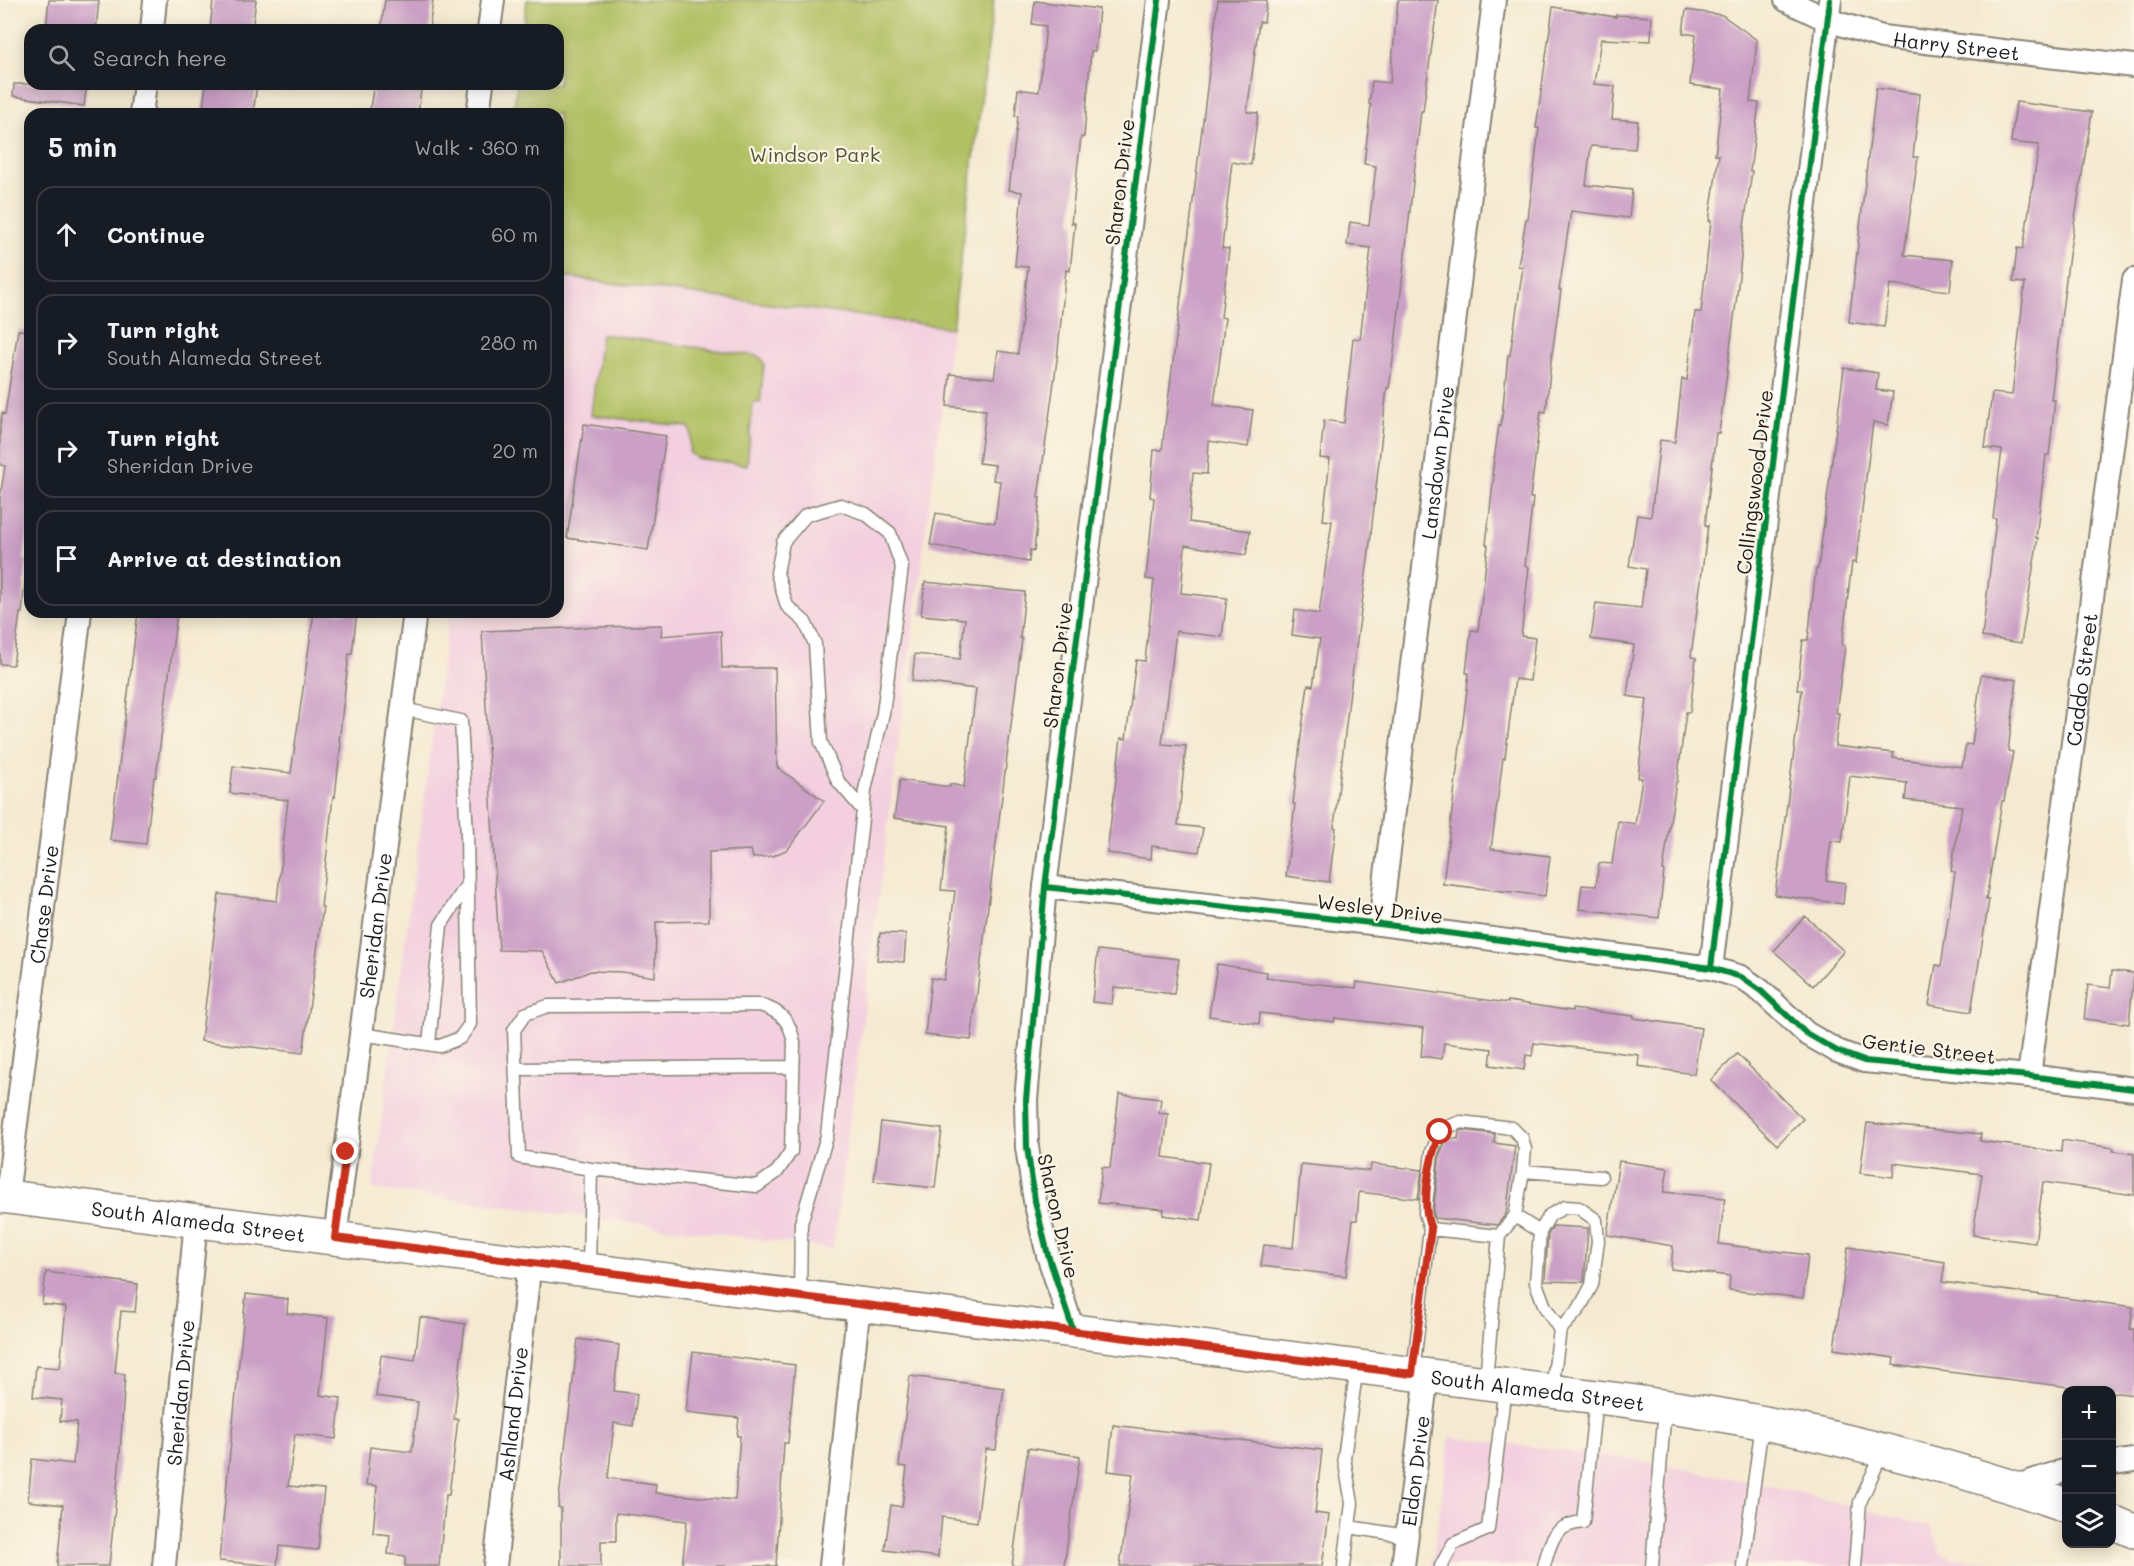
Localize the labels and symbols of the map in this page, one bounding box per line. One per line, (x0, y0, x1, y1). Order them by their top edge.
street label: Harry Street (1892, 25, 2021, 66)
street label: Sharon Drive (1098, 117, 1140, 247)
park label: Windsor Park (750, 141, 880, 167)
street label: Lansdown Drive (1415, 384, 1459, 541)
street label: Collingswood Drive (1730, 388, 1778, 576)
street label: Sharon Drive (1036, 600, 1078, 730)
street label: Caddo Street (2060, 611, 2103, 748)
street label: Chase Drive (23, 843, 64, 965)
street label: Sheridan Drive (353, 851, 397, 1000)
street label: Wesley Drive (1316, 887, 1444, 929)
street label: Gertie Street (1861, 1027, 1997, 1069)
route start (1426, 1118, 1452, 1144)
route end (332, 1138, 358, 1164)
street label: Sharon Drive (1032, 1151, 1086, 1281)
street label: South Alameda Street (90, 1195, 307, 1247)
street label: Sheridan Drive (160, 1319, 200, 1467)
street label: Ashland Drive (492, 1345, 533, 1483)
street label: South Alameda Street (1429, 1363, 1647, 1416)
street label: Eldon Drive (1395, 1414, 1435, 1528)

